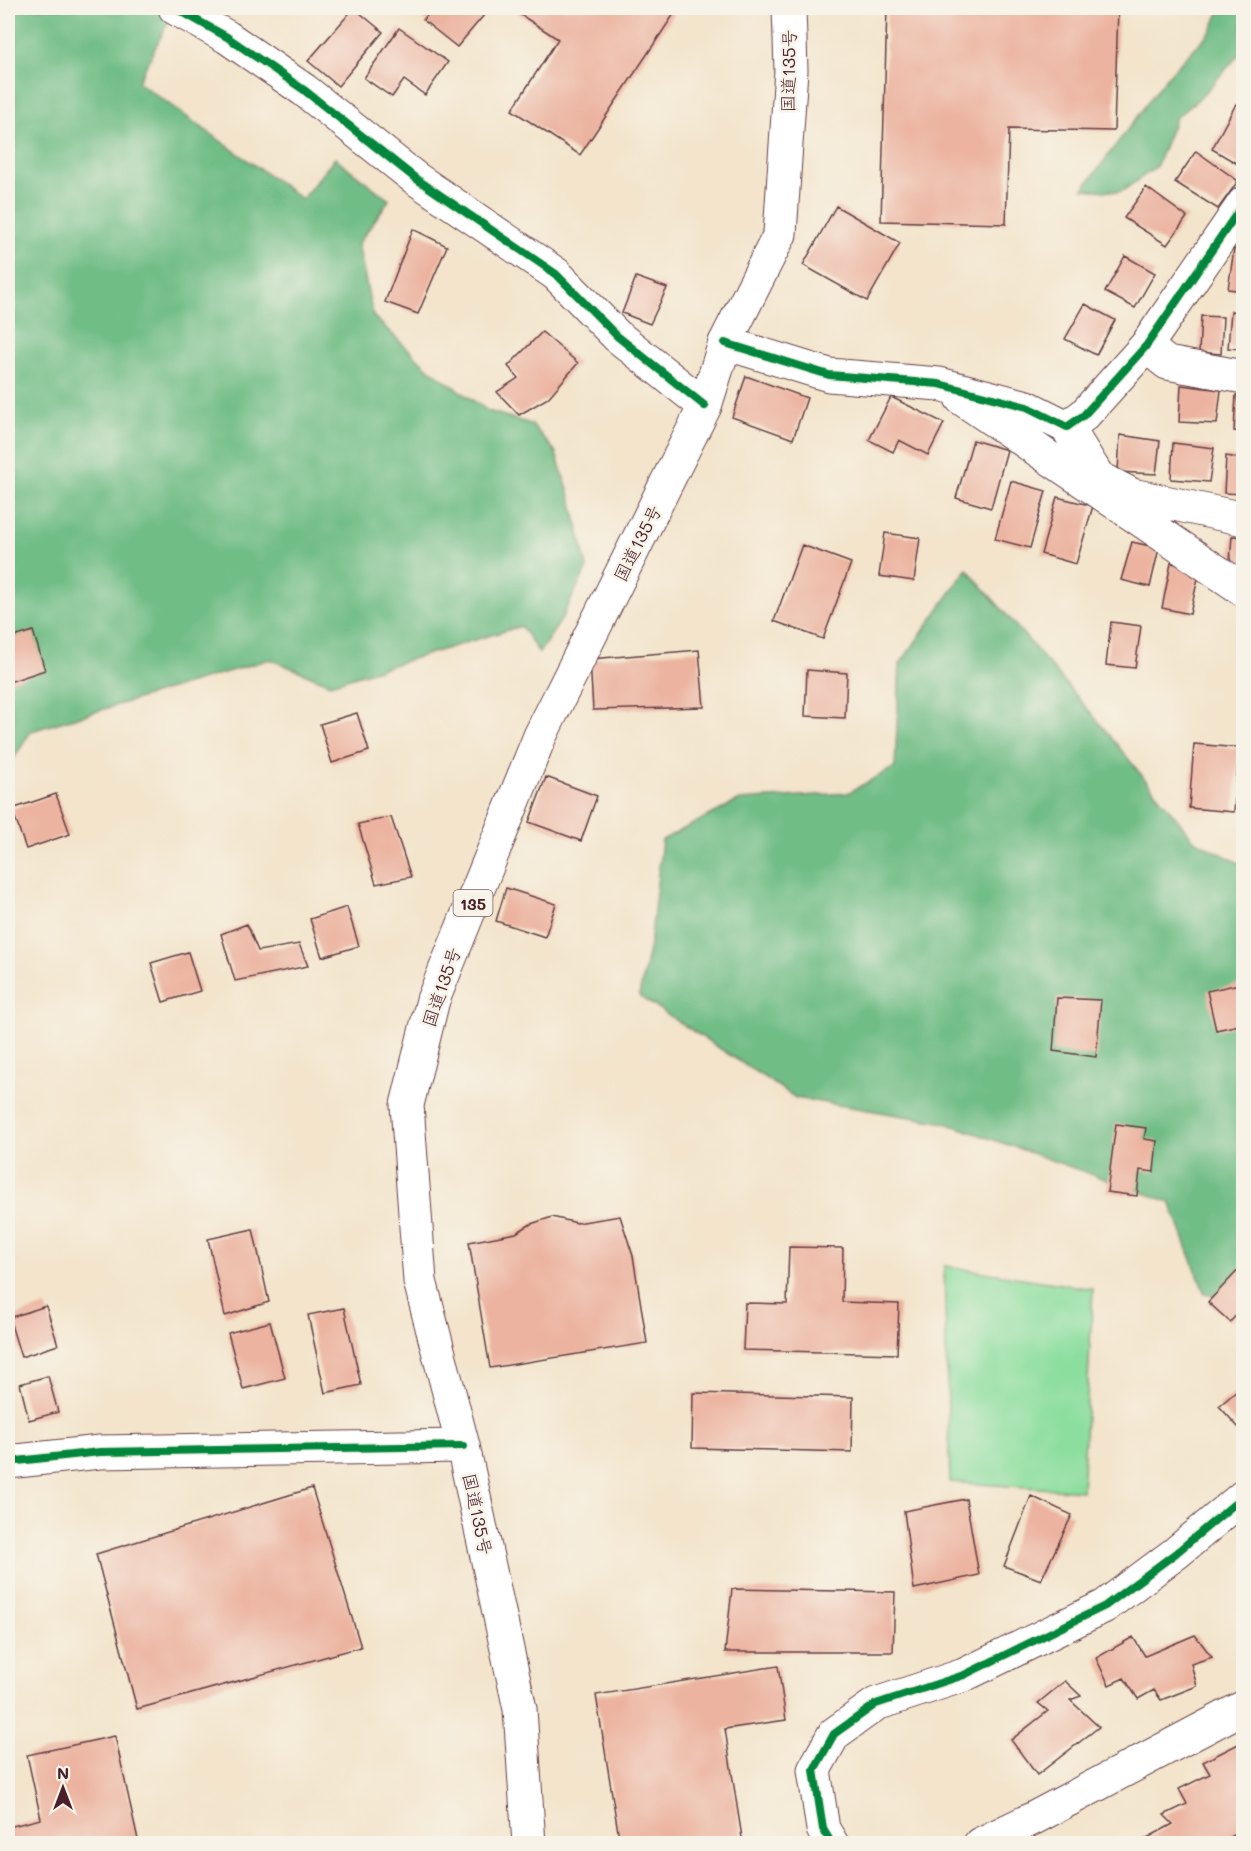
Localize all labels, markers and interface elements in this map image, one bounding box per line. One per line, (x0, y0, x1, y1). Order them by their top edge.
street label: 国道135号 (775, 29, 801, 113)
street label: 国道135号 (607, 501, 667, 585)
road number: 135 (454, 890, 492, 916)
street label: 国道135号 (416, 944, 466, 1030)
street label: 国道135号 (458, 1471, 498, 1557)
north arrow (33, 1758, 93, 1818)
text: N (57, 1762, 69, 1783)

